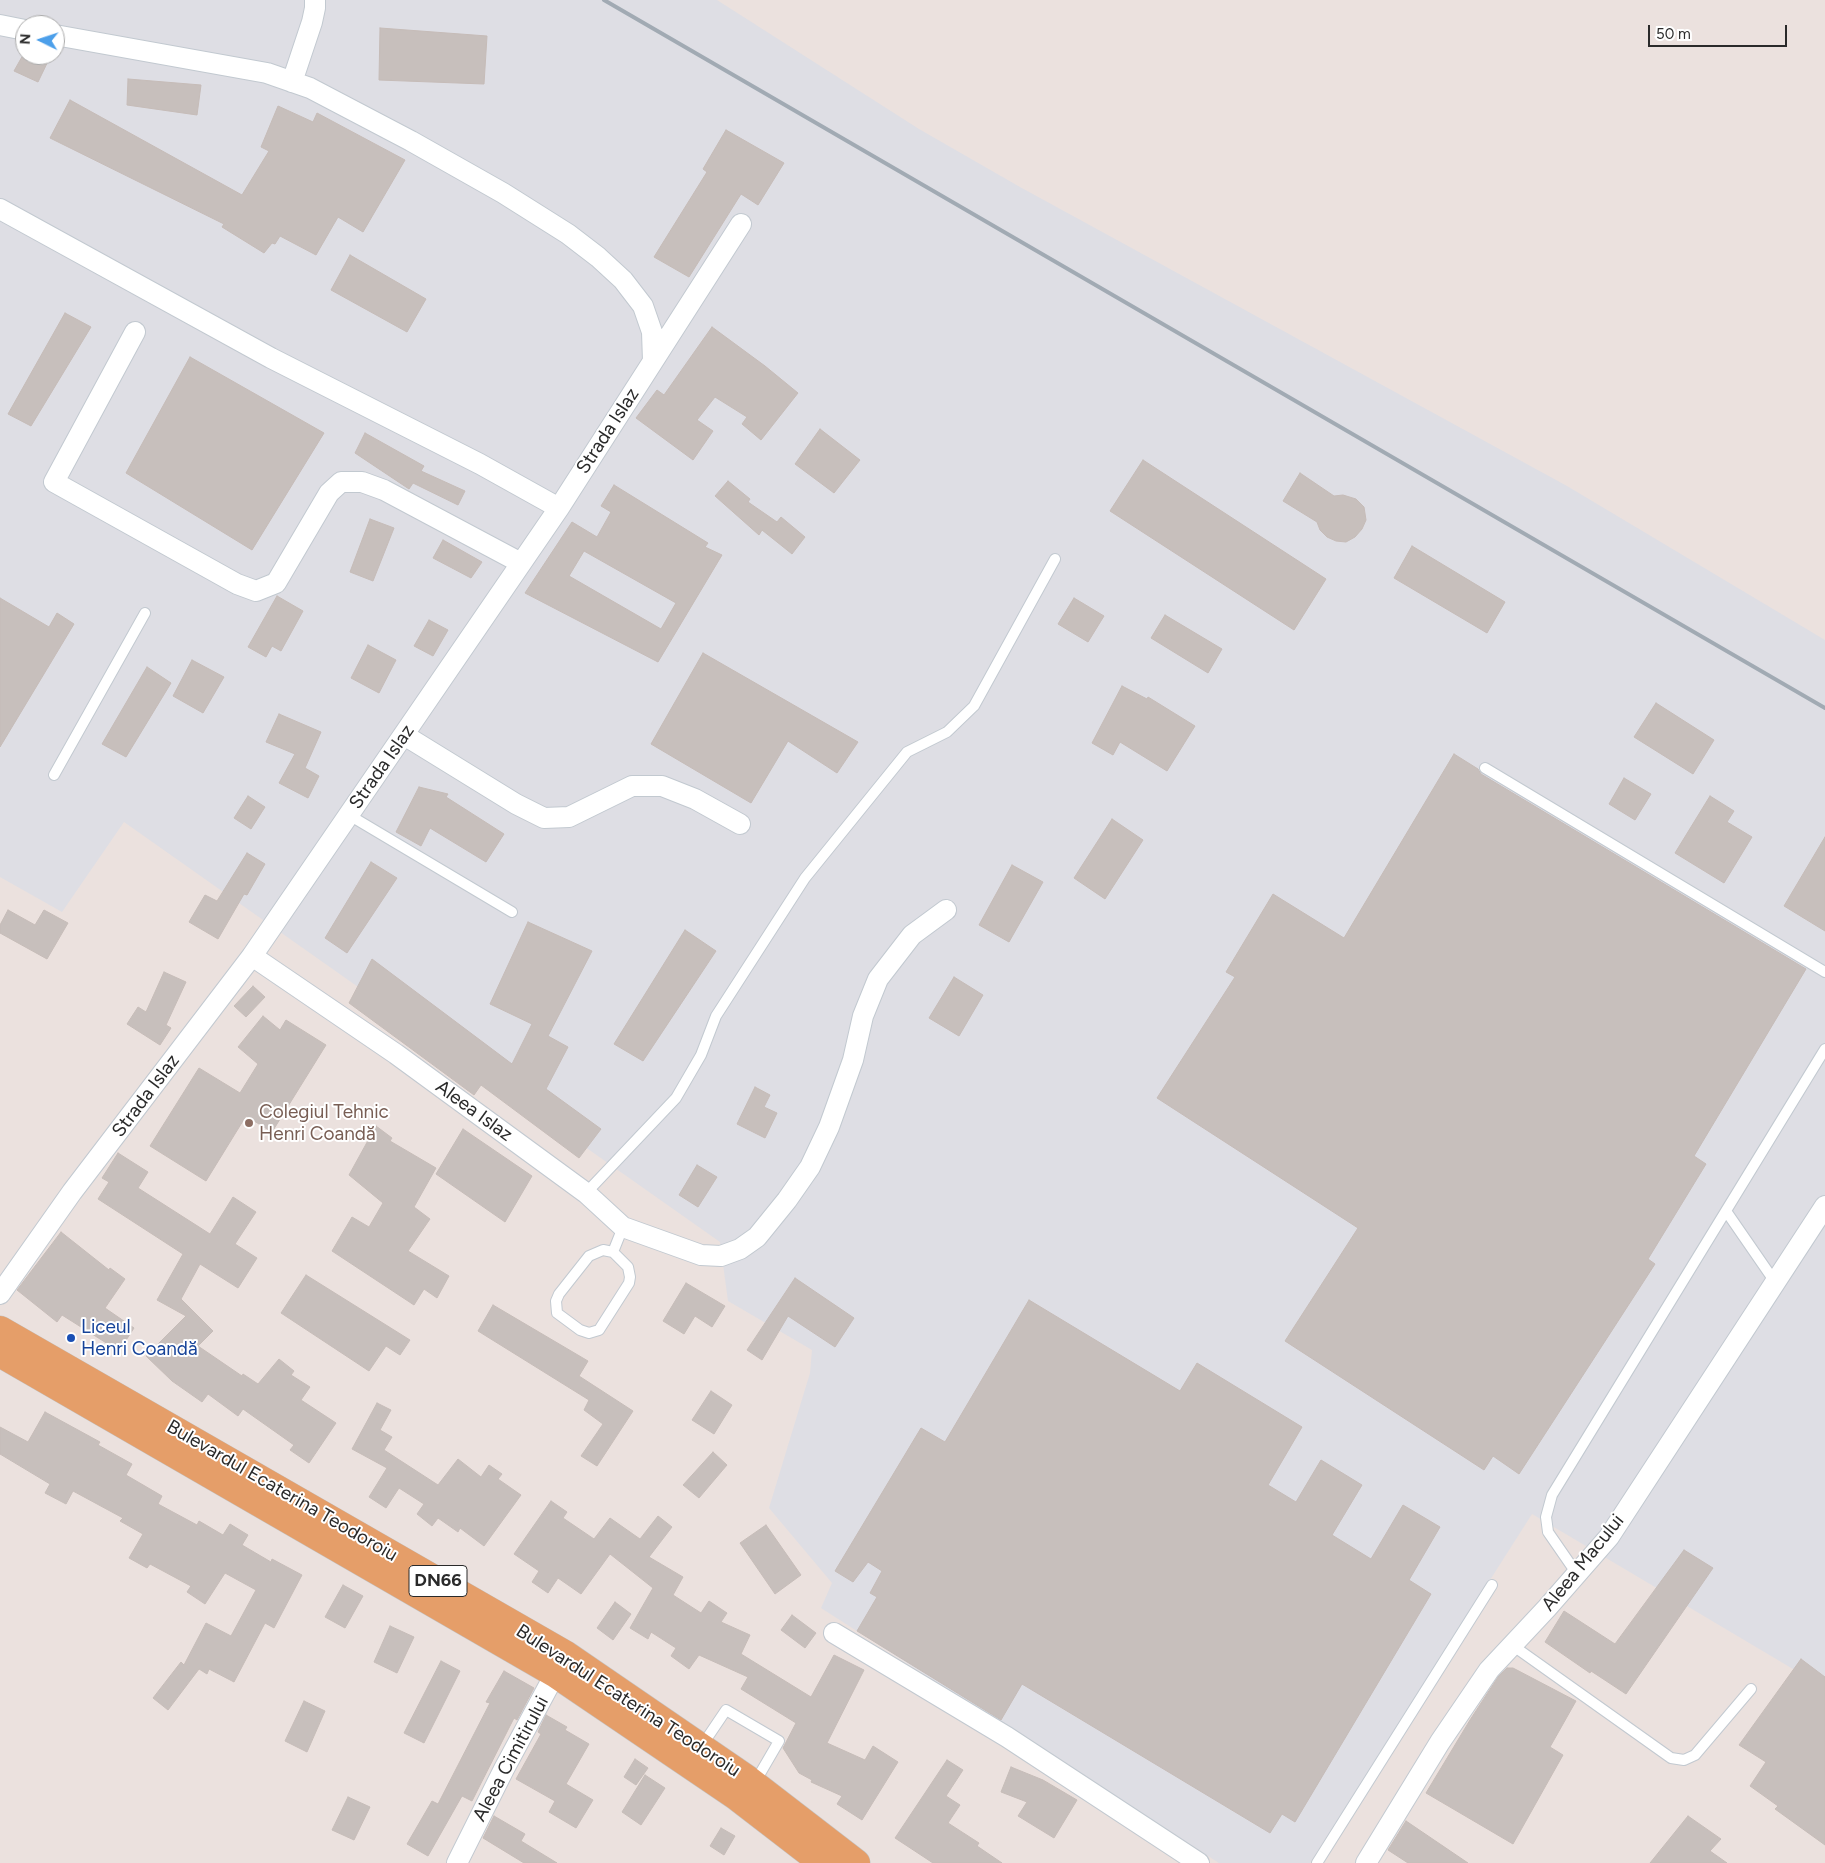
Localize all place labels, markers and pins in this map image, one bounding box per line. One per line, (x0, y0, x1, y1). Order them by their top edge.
place label: Colegiul Tehnic Henri Coandă (259, 1101, 389, 1145)
marker: Colegiul Tehnic Henri Coandă (243, 1117, 255, 1129)
place label: Liceul Henri Coandă (81, 1316, 198, 1360)
marker: Liceul Henri Coandă (65, 1332, 77, 1344)

